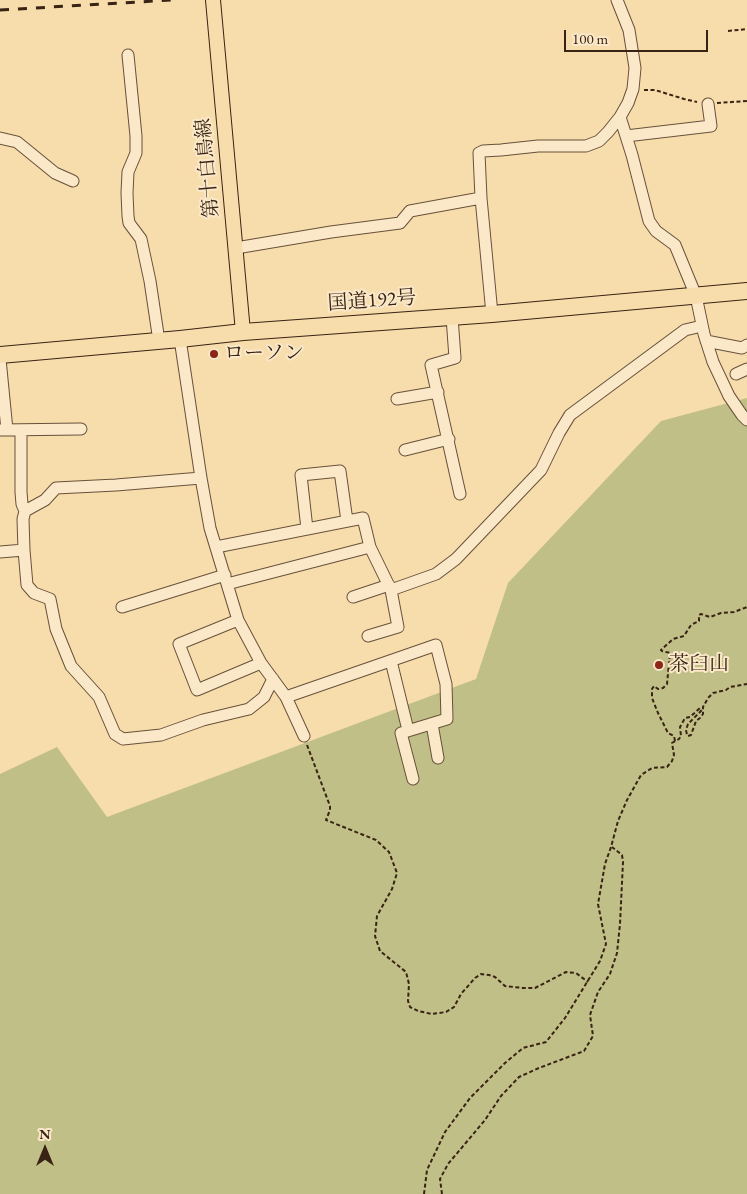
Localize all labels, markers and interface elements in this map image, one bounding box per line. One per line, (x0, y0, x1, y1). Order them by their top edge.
scale bar (567, 20, 711, 52)
text: 100 m (572, 29, 608, 48)
street label: 第十白鳥線 (192, 117, 224, 219)
street label: 国道192号 (327, 286, 417, 316)
place label: ローソン (224, 342, 304, 366)
marker: ローソン (208, 348, 220, 360)
place label: 茶臼山 (669, 653, 729, 677)
marker: 茶臼山 (653, 659, 665, 671)
north arrow (20, 1124, 70, 1174)
text: N (39, 1125, 51, 1143)

